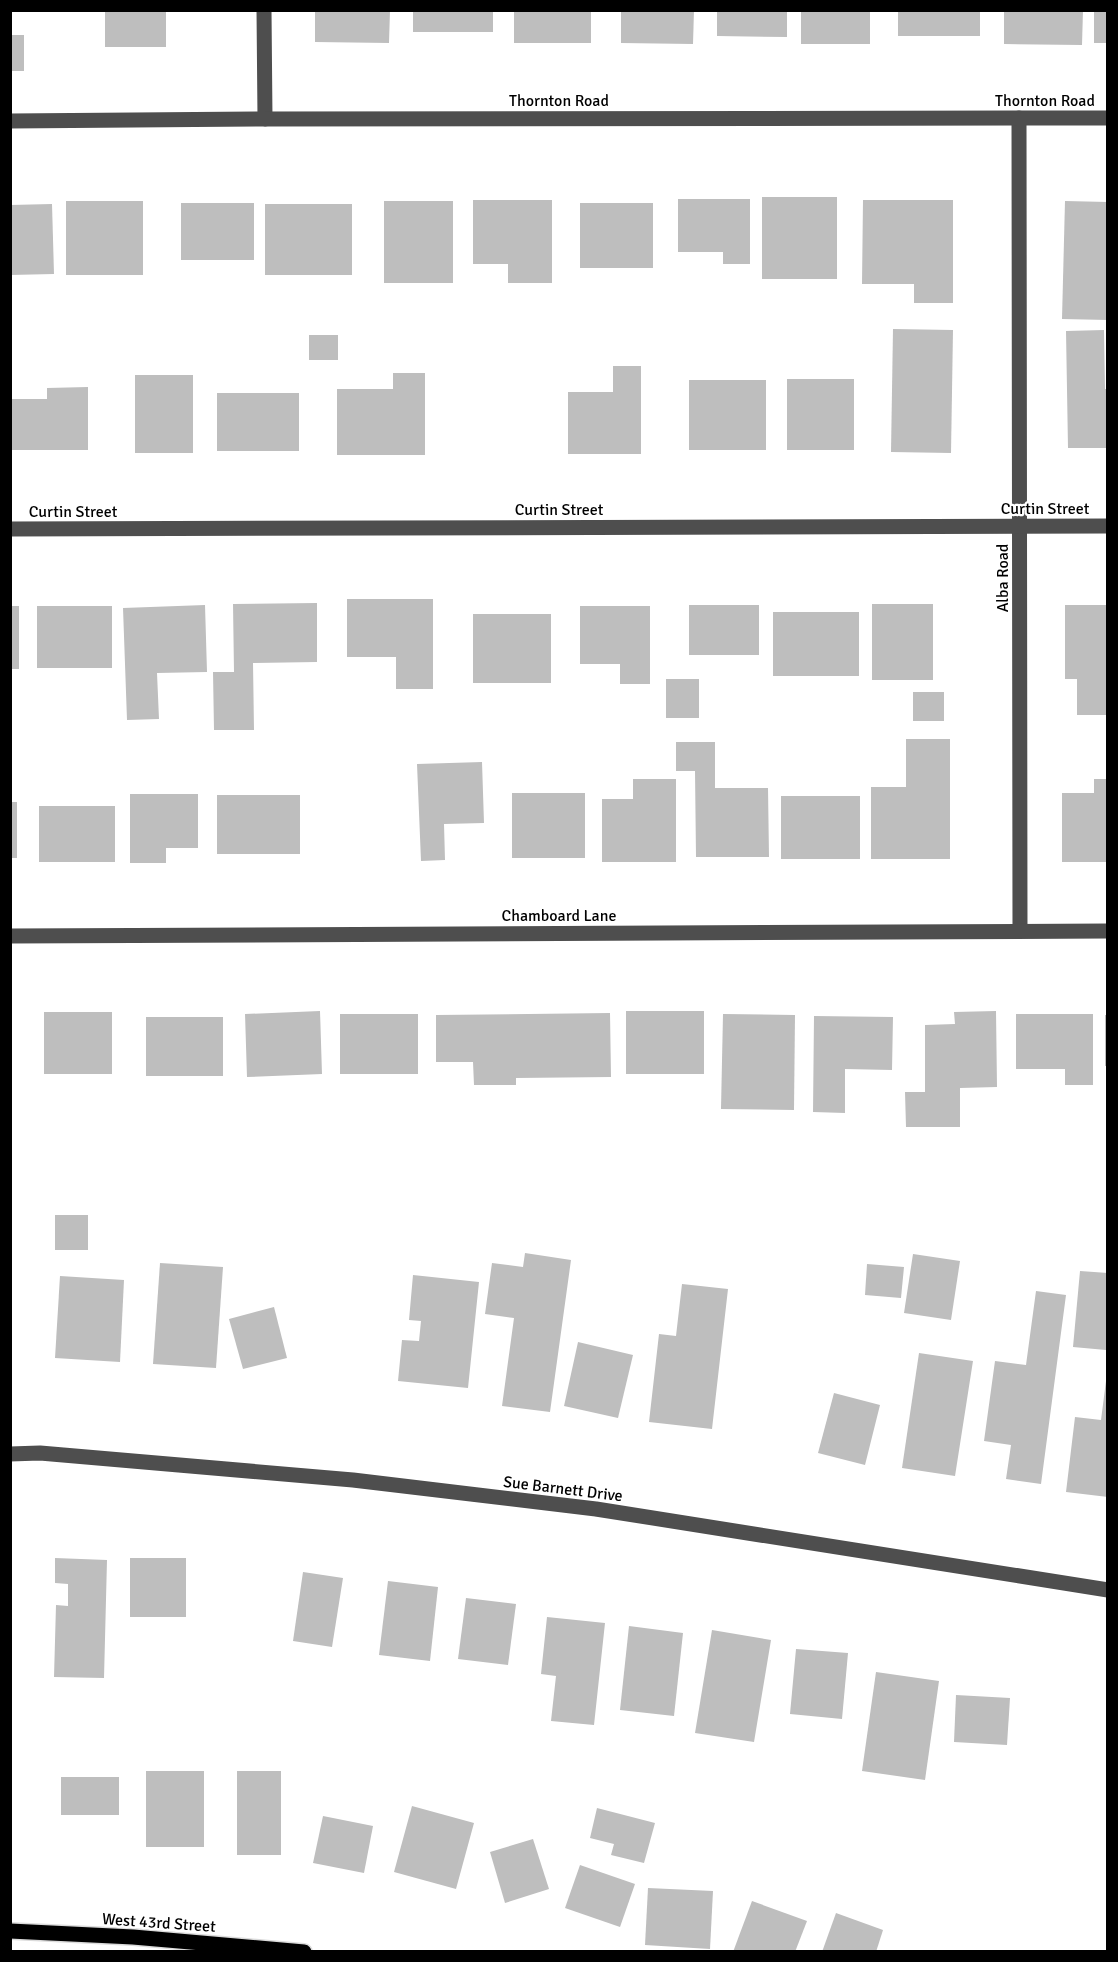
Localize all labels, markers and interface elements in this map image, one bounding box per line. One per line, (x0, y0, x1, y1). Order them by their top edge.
street label: Thornton Road (509, 91, 609, 111)
street label: Thornton Road (995, 91, 1095, 111)
street label: Curtin Street (1001, 499, 1090, 519)
street label: Curtin Street (515, 500, 604, 520)
street label: Curtin Street (29, 502, 118, 522)
street label: Alba Road (993, 544, 1013, 612)
street label: Chamboard Lane (502, 906, 616, 926)
street label: Sue Barnett Drive (502, 1472, 624, 1506)
street label: West 43rd Street (101, 1909, 217, 1937)

